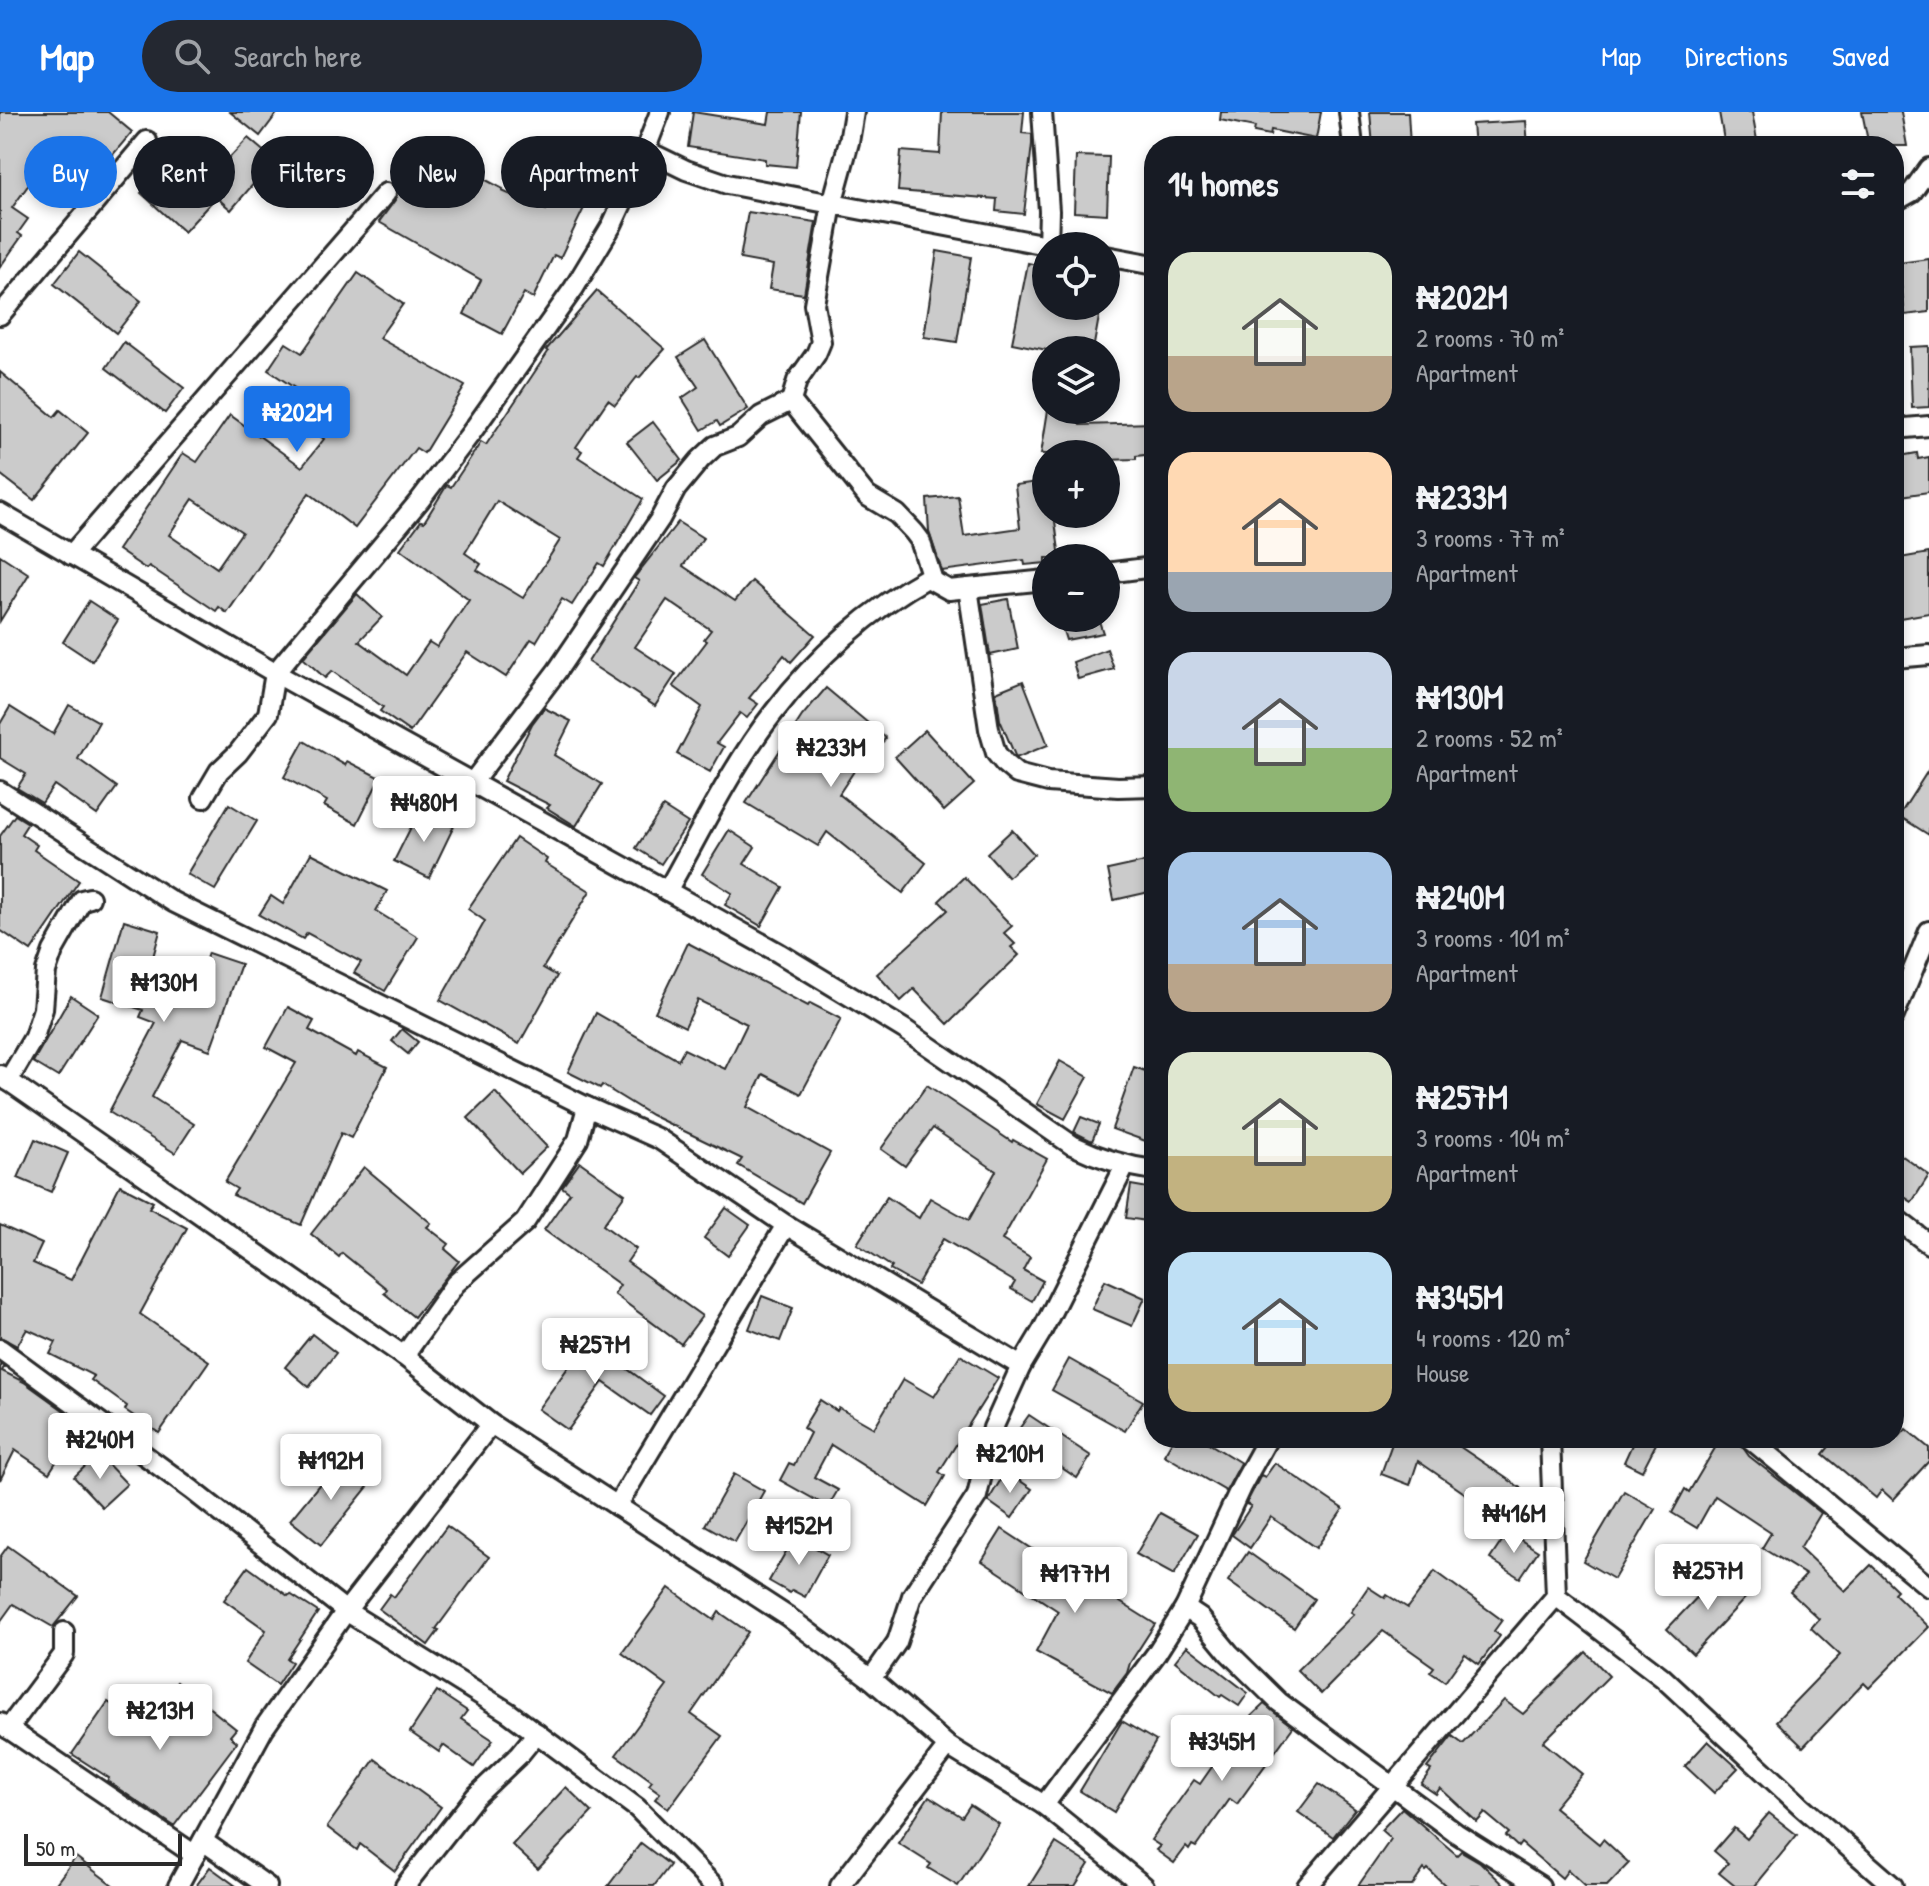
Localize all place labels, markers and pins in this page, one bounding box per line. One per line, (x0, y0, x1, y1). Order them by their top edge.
pin: ₦202M (241, 386, 353, 454)
pin: ₦233M (775, 721, 887, 789)
pin: ₦480M (368, 776, 480, 844)
pin: ₦130M (108, 956, 220, 1024)
pin: ₦257M (539, 1318, 651, 1386)
pin: ₦240M (44, 1413, 156, 1481)
pin: ₦210M (954, 1427, 1066, 1495)
pin: ₦192M (275, 1434, 387, 1502)
pin: ₦416M (1458, 1487, 1570, 1555)
pin: ₦152M (743, 1499, 855, 1567)
pin: ₦257M (1652, 1544, 1764, 1612)
pin: ₦177M (1019, 1547, 1131, 1615)
pin: ₦213M (104, 1684, 216, 1752)
pin: ₦345M (1166, 1715, 1278, 1783)

